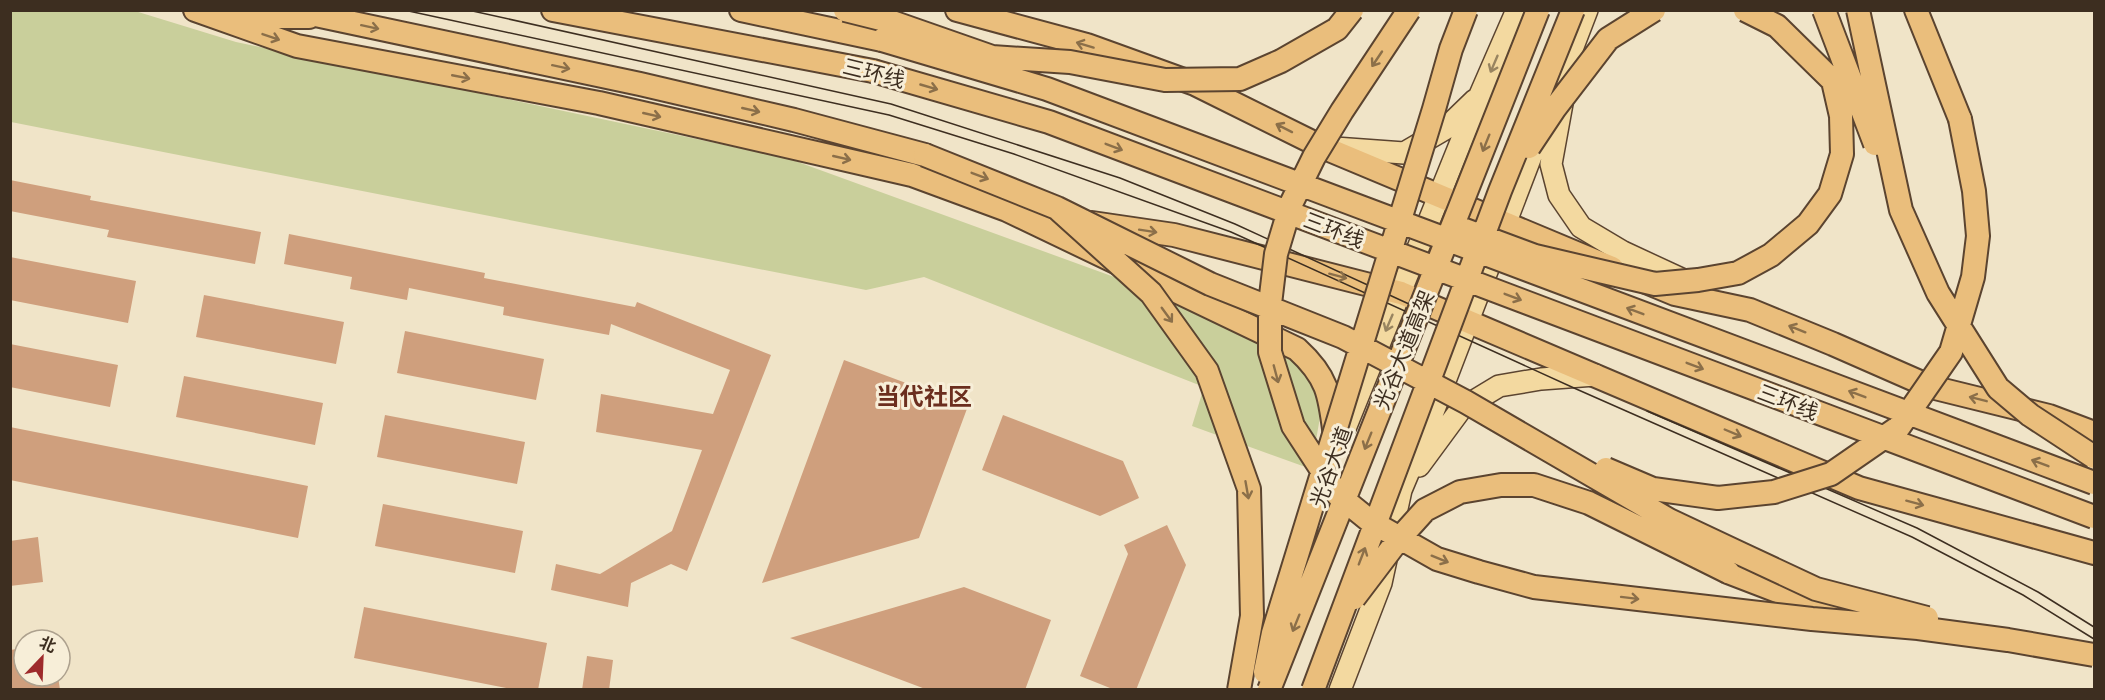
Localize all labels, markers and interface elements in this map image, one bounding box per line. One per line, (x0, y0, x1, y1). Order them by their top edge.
one-way arrow (360, 22, 379, 33)
one-way arrow (261, 32, 279, 43)
one-way arrow (1076, 39, 1095, 50)
one-way arrow (1371, 50, 1383, 67)
street label: 三环线 (840, 52, 908, 94)
one-way arrow (1488, 55, 1499, 73)
one-way arrow (551, 62, 570, 73)
one-way arrow (451, 72, 470, 83)
one-way arrow (919, 82, 938, 93)
one-way arrow (741, 104, 760, 116)
one-way arrow (643, 109, 662, 121)
one-way arrow (1276, 122, 1293, 134)
one-way arrow (1480, 133, 1491, 152)
one-way arrow (1104, 142, 1123, 153)
one-way arrow (833, 153, 852, 165)
one-way arrow (970, 171, 989, 182)
street label: 三环线 (1300, 206, 1368, 254)
one-way arrow (1138, 226, 1157, 237)
one-way arrow (1328, 271, 1347, 283)
street label: 光谷大道高架 (1368, 287, 1440, 413)
one-way arrow (1503, 293, 1522, 304)
one-way arrow (1627, 304, 1645, 315)
one-way arrow (1160, 306, 1173, 322)
one-way arrow (1383, 313, 1394, 331)
one-way arrow (1788, 323, 1806, 334)
one-way arrow (1685, 362, 1704, 373)
one-way arrow (1271, 364, 1282, 383)
street label: 三环线 (1754, 378, 1822, 426)
district label: 当代社区 (876, 381, 972, 412)
one-way arrow (1848, 388, 1867, 399)
one-way arrow (1969, 392, 1988, 404)
street label: 光谷大道 (1304, 423, 1358, 511)
one-way arrow (1724, 429, 1742, 440)
one-way arrow (1361, 432, 1372, 450)
one-way arrow (2031, 456, 2050, 467)
one-way arrow (1242, 479, 1253, 499)
one-way arrow (1905, 497, 1924, 509)
one-way arrow (1357, 547, 1368, 566)
one-way arrow (1430, 554, 1449, 565)
one-way arrow (1620, 593, 1640, 604)
one-way arrow (1290, 613, 1301, 631)
north arrow (12, 628, 72, 688)
text: 北 (37, 632, 59, 657)

